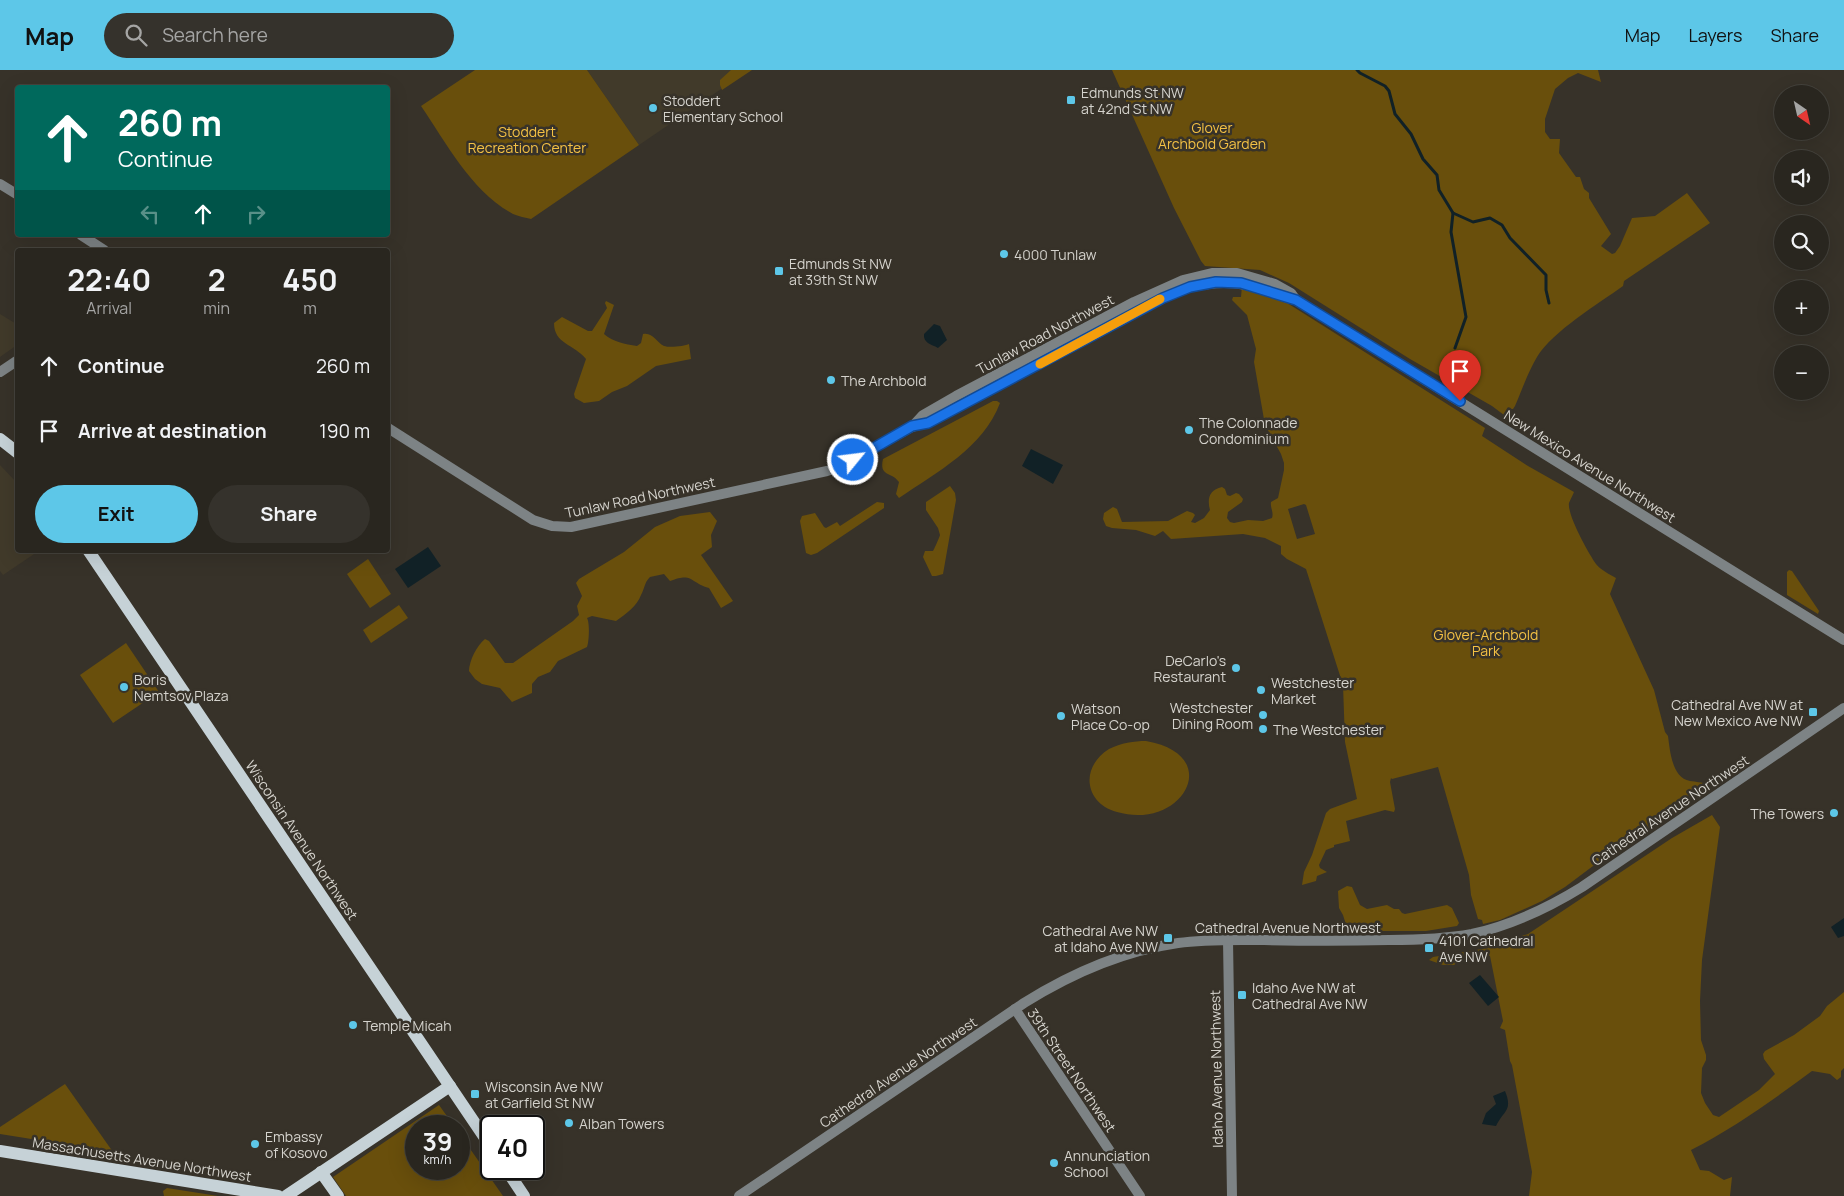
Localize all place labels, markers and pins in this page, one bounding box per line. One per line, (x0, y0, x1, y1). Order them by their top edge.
place label: Edmunds St NW at 42nd St NW (1081, 83, 1184, 118)
place label: Stoddert Elementary School (663, 91, 783, 126)
marker: Edmunds St NW at 42nd St NW (1065, 94, 1077, 106)
marker: Stoddert Elementary School (647, 102, 659, 114)
place label: 4000 Tunlaw (1014, 245, 1097, 264)
marker: 4000 Tunlaw (998, 248, 1010, 260)
place label: Edmunds St NW at 39th St NW (789, 254, 892, 289)
marker: Edmunds St NW at 39th St NW (773, 265, 785, 277)
pin (1439, 350, 1481, 401)
place label: The Archbold (841, 371, 927, 390)
marker: The Archbold (825, 374, 837, 386)
place label: The Colonnade Condominium (1199, 413, 1297, 448)
marker: The Colonnade Condominium (1183, 424, 1195, 436)
place label: DeCarlo's Restaurant (1153, 651, 1226, 686)
marker: DeCarlo's Restaurant (1230, 662, 1242, 674)
place label: Boris Nemtsov Plaza (134, 670, 229, 705)
place label: Westchester Market (1271, 673, 1354, 708)
marker: Boris Nemtsov Plaza (118, 681, 130, 693)
marker: Westchester Market (1255, 684, 1267, 696)
place label: Cathedral Ave NW at New Mexico Ave NW (1671, 695, 1803, 730)
place label: Westchester Dining Room (1170, 698, 1253, 733)
place label: Watson Place Co-op (1071, 699, 1150, 734)
marker: Cathedral Ave NW at New Mexico Ave NW (1807, 706, 1819, 718)
marker: Westchester Dining Room (1257, 709, 1269, 721)
marker: Watson Place Co-op (1055, 710, 1067, 722)
place label: The Westchester (1273, 720, 1384, 739)
marker: The Westchester (1257, 723, 1269, 735)
place label: The Towers (1750, 804, 1824, 823)
marker: The Towers (1828, 807, 1840, 819)
place label: Cathedral Ave NW at Idaho Ave NW (1042, 921, 1158, 956)
place label: 4101 Cathedral Ave NW (1439, 931, 1534, 966)
marker: Cathedral Ave NW at Idaho Ave NW (1162, 932, 1174, 944)
marker: 4101 Cathedral Ave NW (1423, 942, 1435, 954)
place label: Idaho Ave NW at Cathedral Ave NW (1252, 978, 1368, 1013)
marker: Idaho Ave NW at Cathedral Ave NW (1236, 989, 1248, 1001)
place label: Temple Micah (363, 1016, 451, 1035)
marker: Temple Micah (347, 1019, 359, 1031)
place label: Wisconsin Ave NW at Garfield St NW (485, 1077, 603, 1112)
marker: Wisconsin Ave NW at Garfield St NW (469, 1088, 481, 1100)
place label: Alban Towers (579, 1114, 664, 1133)
marker: Alban Towers (563, 1117, 575, 1129)
place label: Embassy of Kosovo (265, 1127, 327, 1162)
marker: Embassy of Kosovo (249, 1138, 261, 1150)
place label: Annunciation School (1064, 1146, 1150, 1181)
marker: Annunciation School (1048, 1157, 1060, 1169)

